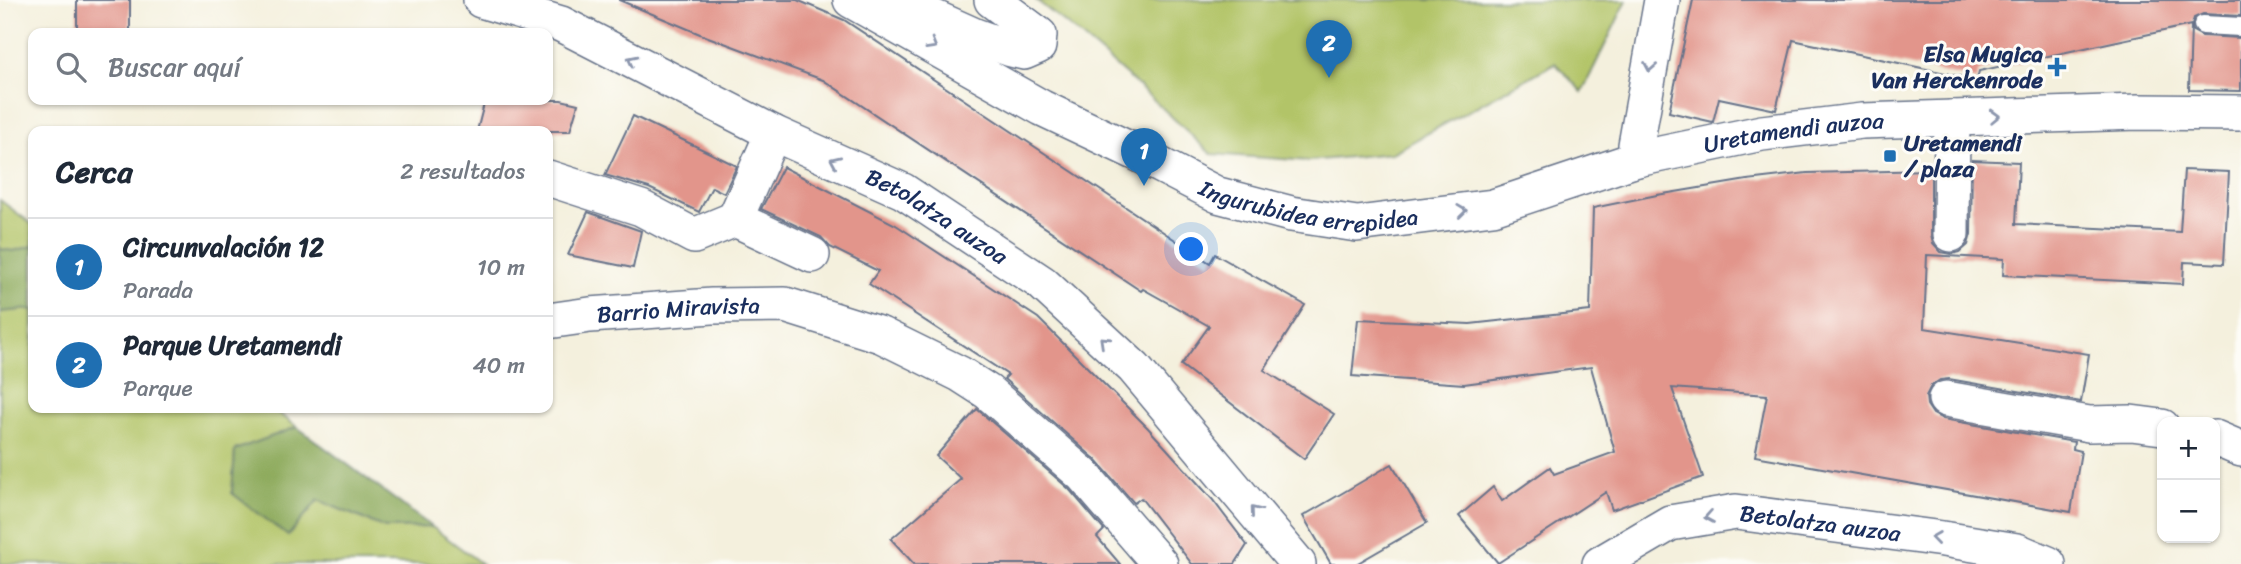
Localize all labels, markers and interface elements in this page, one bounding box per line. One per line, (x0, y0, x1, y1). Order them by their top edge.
pin: 2 (1306, 20, 1352, 78)
search box (28, 28, 553, 105)
place label: Elsa Mugica Van Herckenrode (1871, 34, 2043, 101)
one-way arrow (925, 37, 938, 50)
text: Buscar aquí (108, 44, 241, 90)
icon: search (52, 48, 90, 86)
one-way arrow (627, 55, 639, 69)
marker: Elsa Mugica Van Herckenrode (2049, 59, 2065, 75)
one-way arrow (1643, 61, 1658, 73)
street label: Uretamendi auzoa (1700, 100, 1885, 165)
one-way arrow (1990, 109, 2001, 124)
place label: Uretamendi / plaza (1903, 123, 2023, 190)
pin: 1 (1121, 128, 1167, 186)
text: Cerca (56, 145, 132, 199)
marker: Uretamendi / plaza (1882, 148, 1898, 164)
text: 2 resultados (400, 151, 525, 192)
one-way arrow (830, 155, 843, 169)
street label: Betolatza auzoa (859, 156, 1017, 276)
street label: Ingurubidea errepidea (1191, 168, 1421, 245)
one-way arrow (1456, 203, 1467, 218)
text: Circunvalación 12 (123, 224, 324, 270)
your location (1174, 232, 1208, 266)
text: 1 (74, 247, 84, 288)
text: 10 m (477, 247, 525, 288)
text: Parada (123, 270, 193, 311)
street label: Barrio Miravista (595, 285, 760, 335)
text: Parque Uretamendi (123, 322, 342, 368)
one-way arrow (1099, 337, 1112, 350)
text: 2 (72, 345, 86, 386)
text: 40 m (472, 345, 525, 386)
text: Parque (123, 368, 193, 409)
map controls (2157, 417, 2220, 543)
button: + (2157, 417, 2220, 480)
button: − (2157, 480, 2220, 543)
street label: Betolatza auzoa (1737, 492, 1904, 554)
one-way arrow (1251, 506, 1263, 519)
one-way arrow (1703, 509, 1715, 524)
one-way arrow (1929, 530, 1940, 545)

